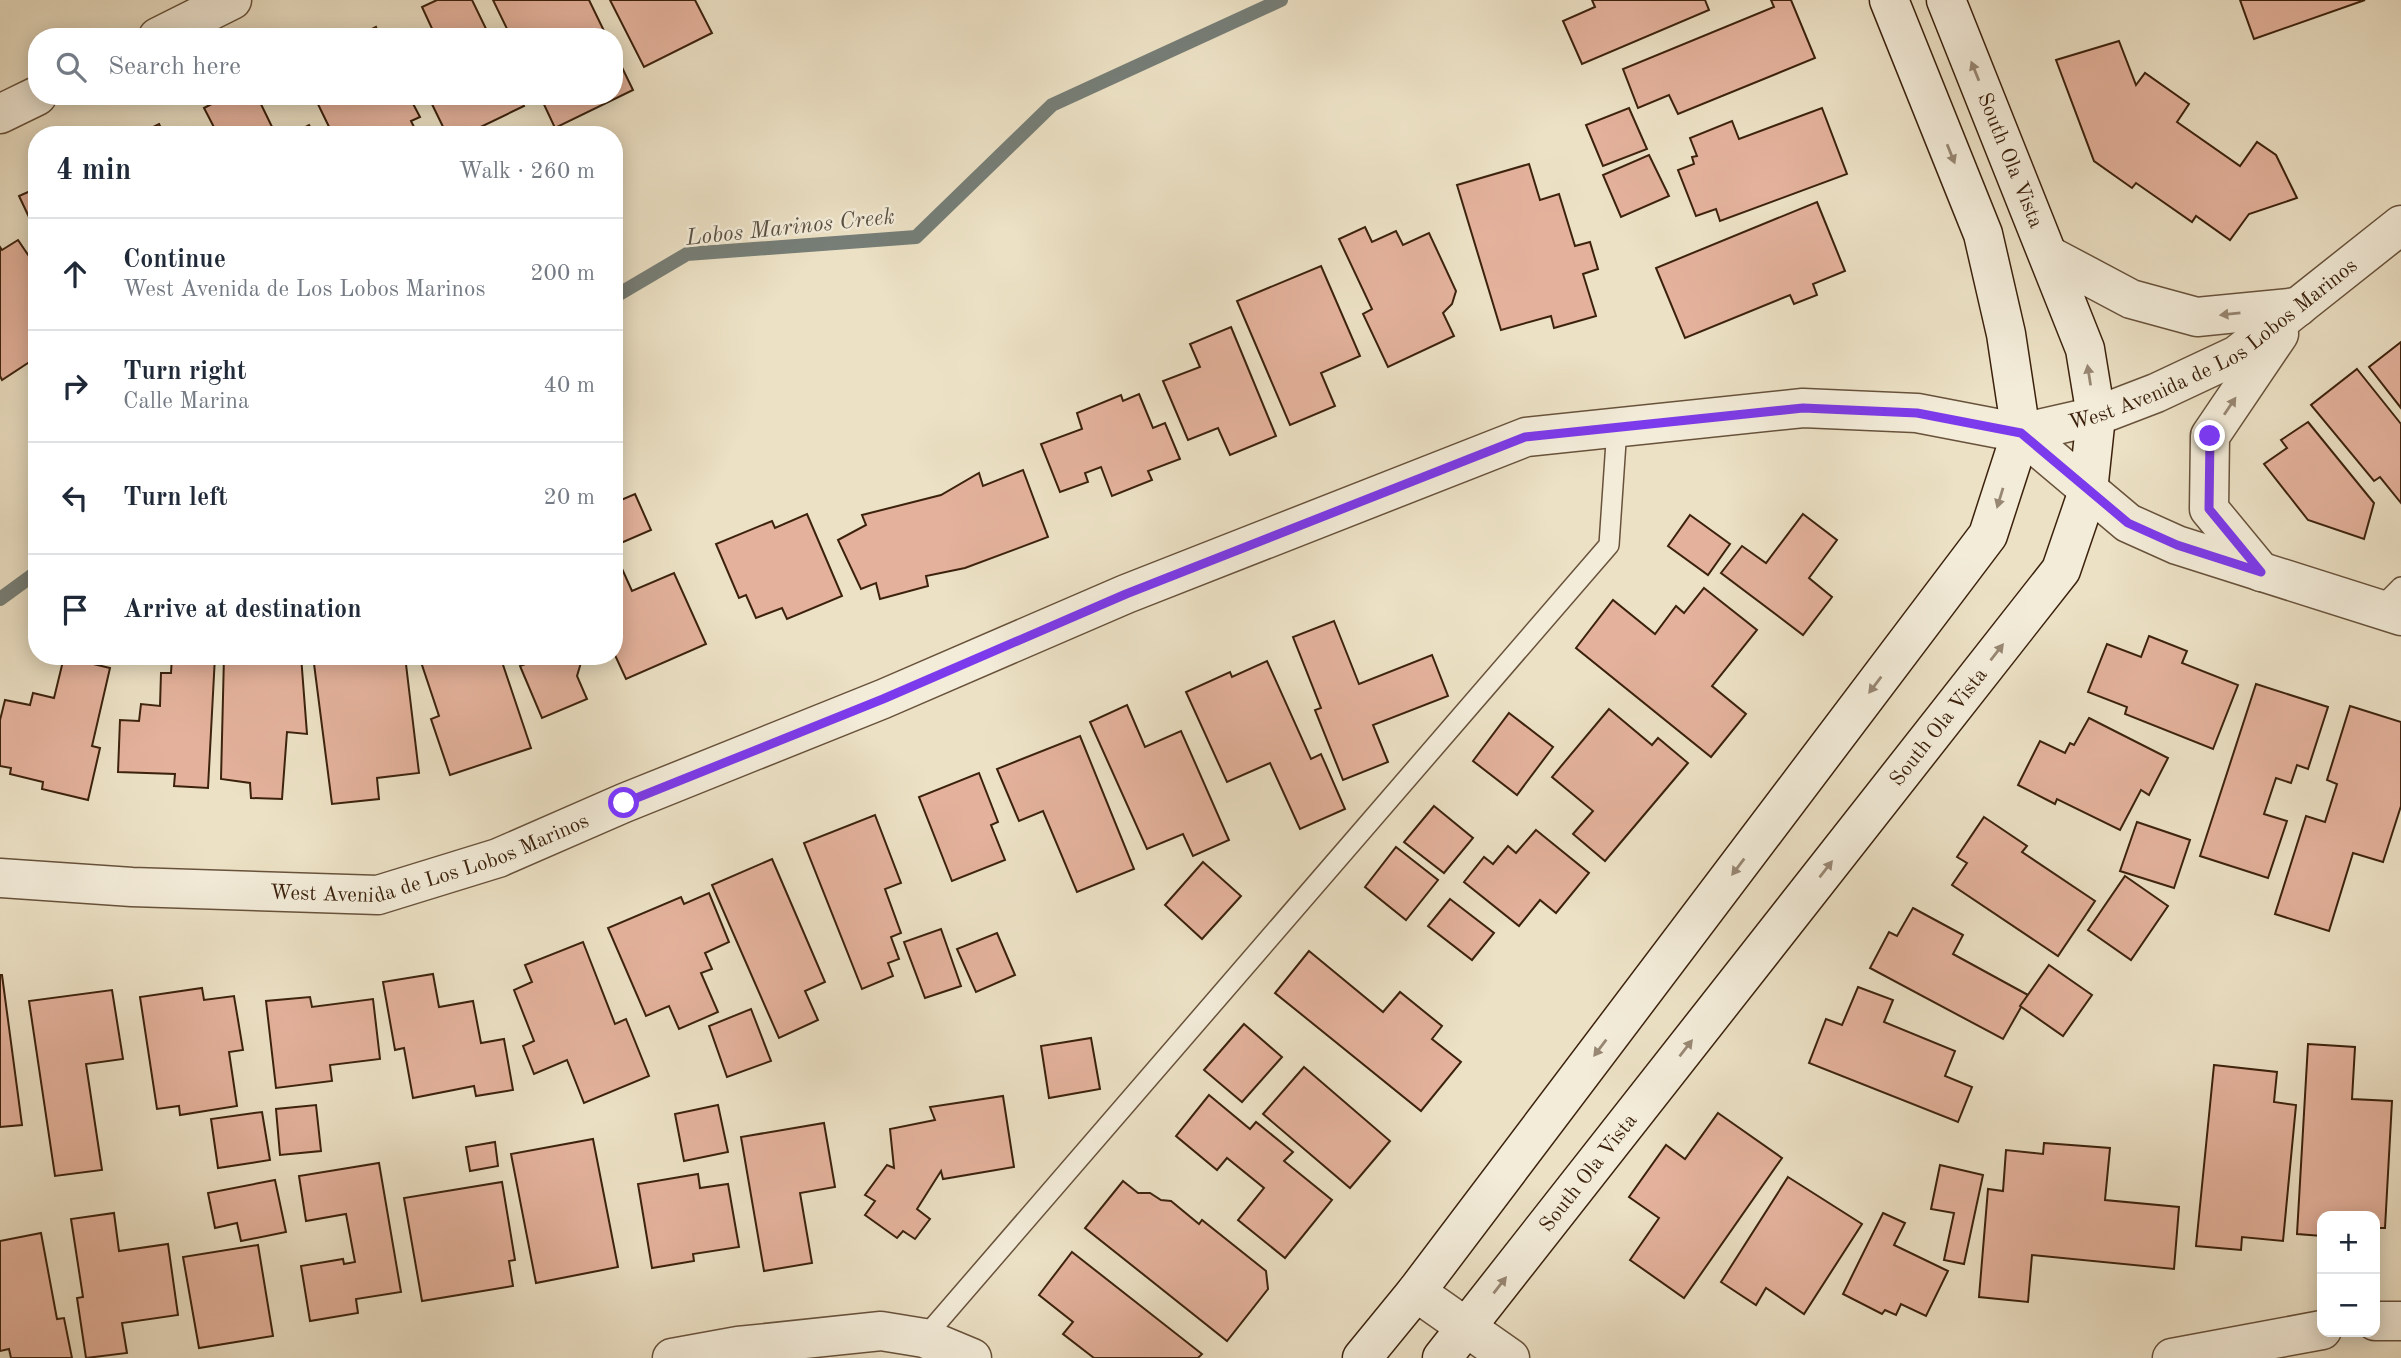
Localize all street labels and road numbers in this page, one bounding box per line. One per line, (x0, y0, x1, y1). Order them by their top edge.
street label: South Ola Vista (1973, 90, 2046, 231)
street label: West Avenida de Los Lobos Marinos (2067, 255, 2362, 434)
street label: South Ola Vista (1887, 664, 1992, 790)
street label: West Avenida de Los Lobos Marinos (270, 811, 592, 908)
street label: South Ola Vista (1536, 1110, 1642, 1236)

